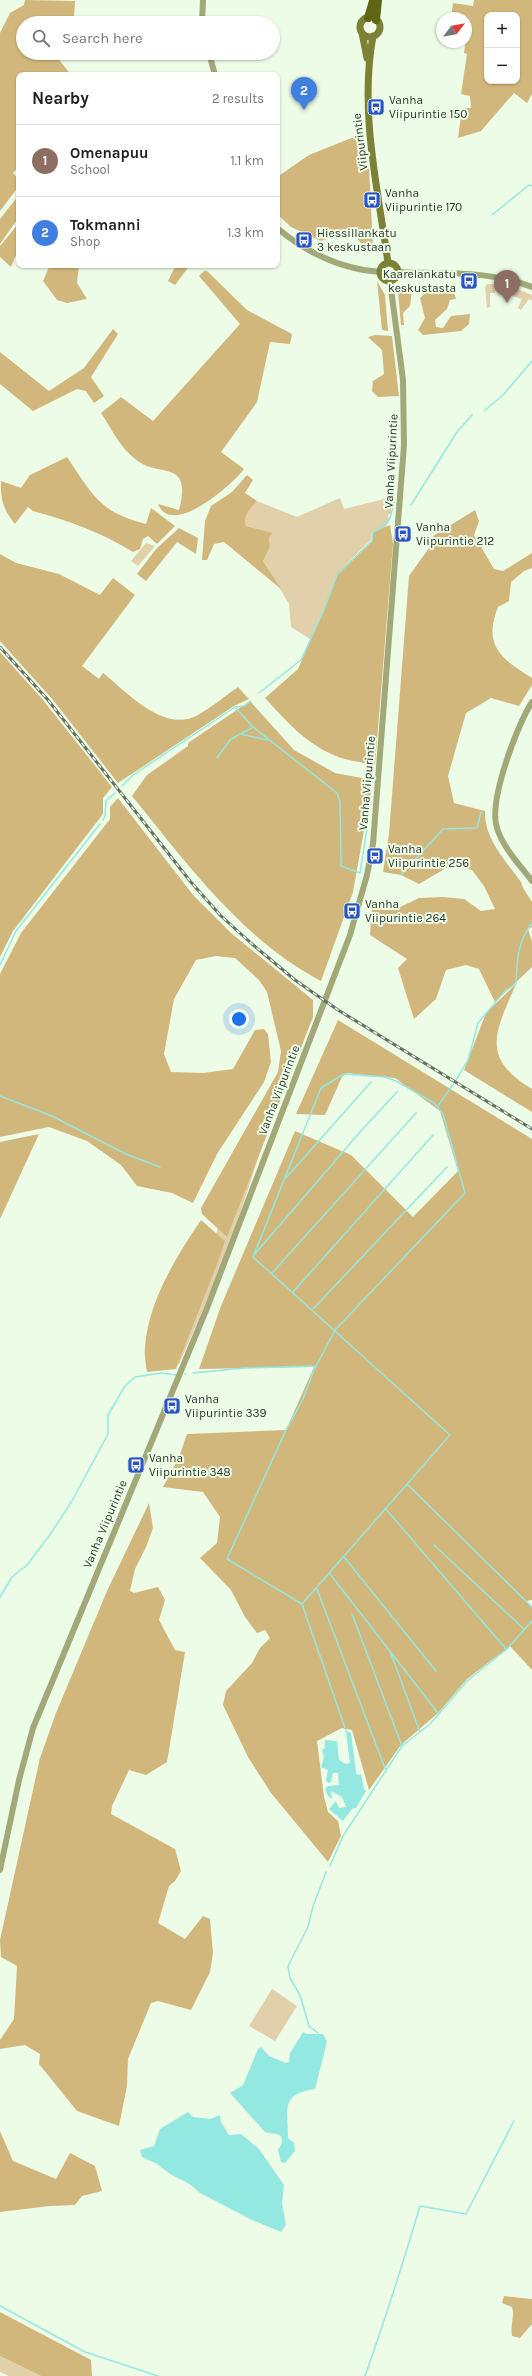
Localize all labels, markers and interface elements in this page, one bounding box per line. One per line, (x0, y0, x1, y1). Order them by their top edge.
north arrow (436, 12, 472, 48)
map controls (484, 12, 520, 84)
button: + (484, 12, 520, 48)
search box (16, 16, 280, 60)
icon: search (30, 27, 52, 49)
text: Search here (62, 29, 143, 47)
button: − (484, 48, 520, 84)
pin: 2 (291, 77, 317, 110)
text: Nearby (32, 88, 89, 108)
text: 2 results (212, 91, 264, 106)
place label: Vanha Viipurintie 150 (389, 93, 467, 121)
bus stop icon: Vanha Viipurintie 150 (366, 97, 386, 117)
street label: Viipurintie (350, 113, 370, 171)
text: Omenapuu (70, 144, 149, 162)
text: 1 (43, 153, 47, 168)
text: 1.1 km (231, 153, 264, 168)
text: School (70, 162, 110, 177)
place label: Vanha Viipurintie 170 (385, 186, 462, 214)
bus stop icon: Vanha Viipurintie 170 (362, 190, 382, 210)
text: Tokmanni (70, 216, 141, 234)
text: 2 (41, 225, 49, 240)
text: 1.3 km (227, 225, 264, 240)
place label: Hiessillankatu 3 keskustaan (317, 226, 397, 254)
bus stop icon: Hiessillankatu 3 keskustaan (294, 230, 314, 250)
text: Shop (70, 234, 100, 249)
place label: Kaarelankatu keskustasta (383, 267, 456, 295)
pin: 1 (494, 270, 520, 303)
bus stop icon: Kaarelankatu keskustasta (459, 271, 479, 291)
street label: Vanha Viipurintie (382, 413, 400, 509)
place label: Vanha Viipurintie 212 (416, 520, 494, 548)
bus stop icon: Vanha Viipurintie 212 (393, 524, 413, 544)
street label: Vanha Viipurintie (356, 735, 378, 831)
place label: Vanha Viipurintie 256 (388, 842, 469, 870)
bus stop icon: Vanha Viipurintie 256 (365, 846, 385, 866)
place label: Vanha Viipurintie 264 (365, 897, 446, 925)
bus stop icon: Vanha Viipurintie 264 (342, 901, 362, 921)
your location (229, 1009, 249, 1029)
street label: Vanha Viipurintie (256, 1043, 302, 1137)
place label: Vanha Viipurintie 339 (185, 1392, 267, 1420)
bus stop icon: Vanha Viipurintie 339 (162, 1396, 182, 1416)
place label: Vanha Viipurintie 348 (149, 1451, 231, 1479)
bus stop icon: Vanha Viipurintie 348 (126, 1455, 146, 1475)
street label: Vanha Viipurintie (80, 1478, 130, 1570)

